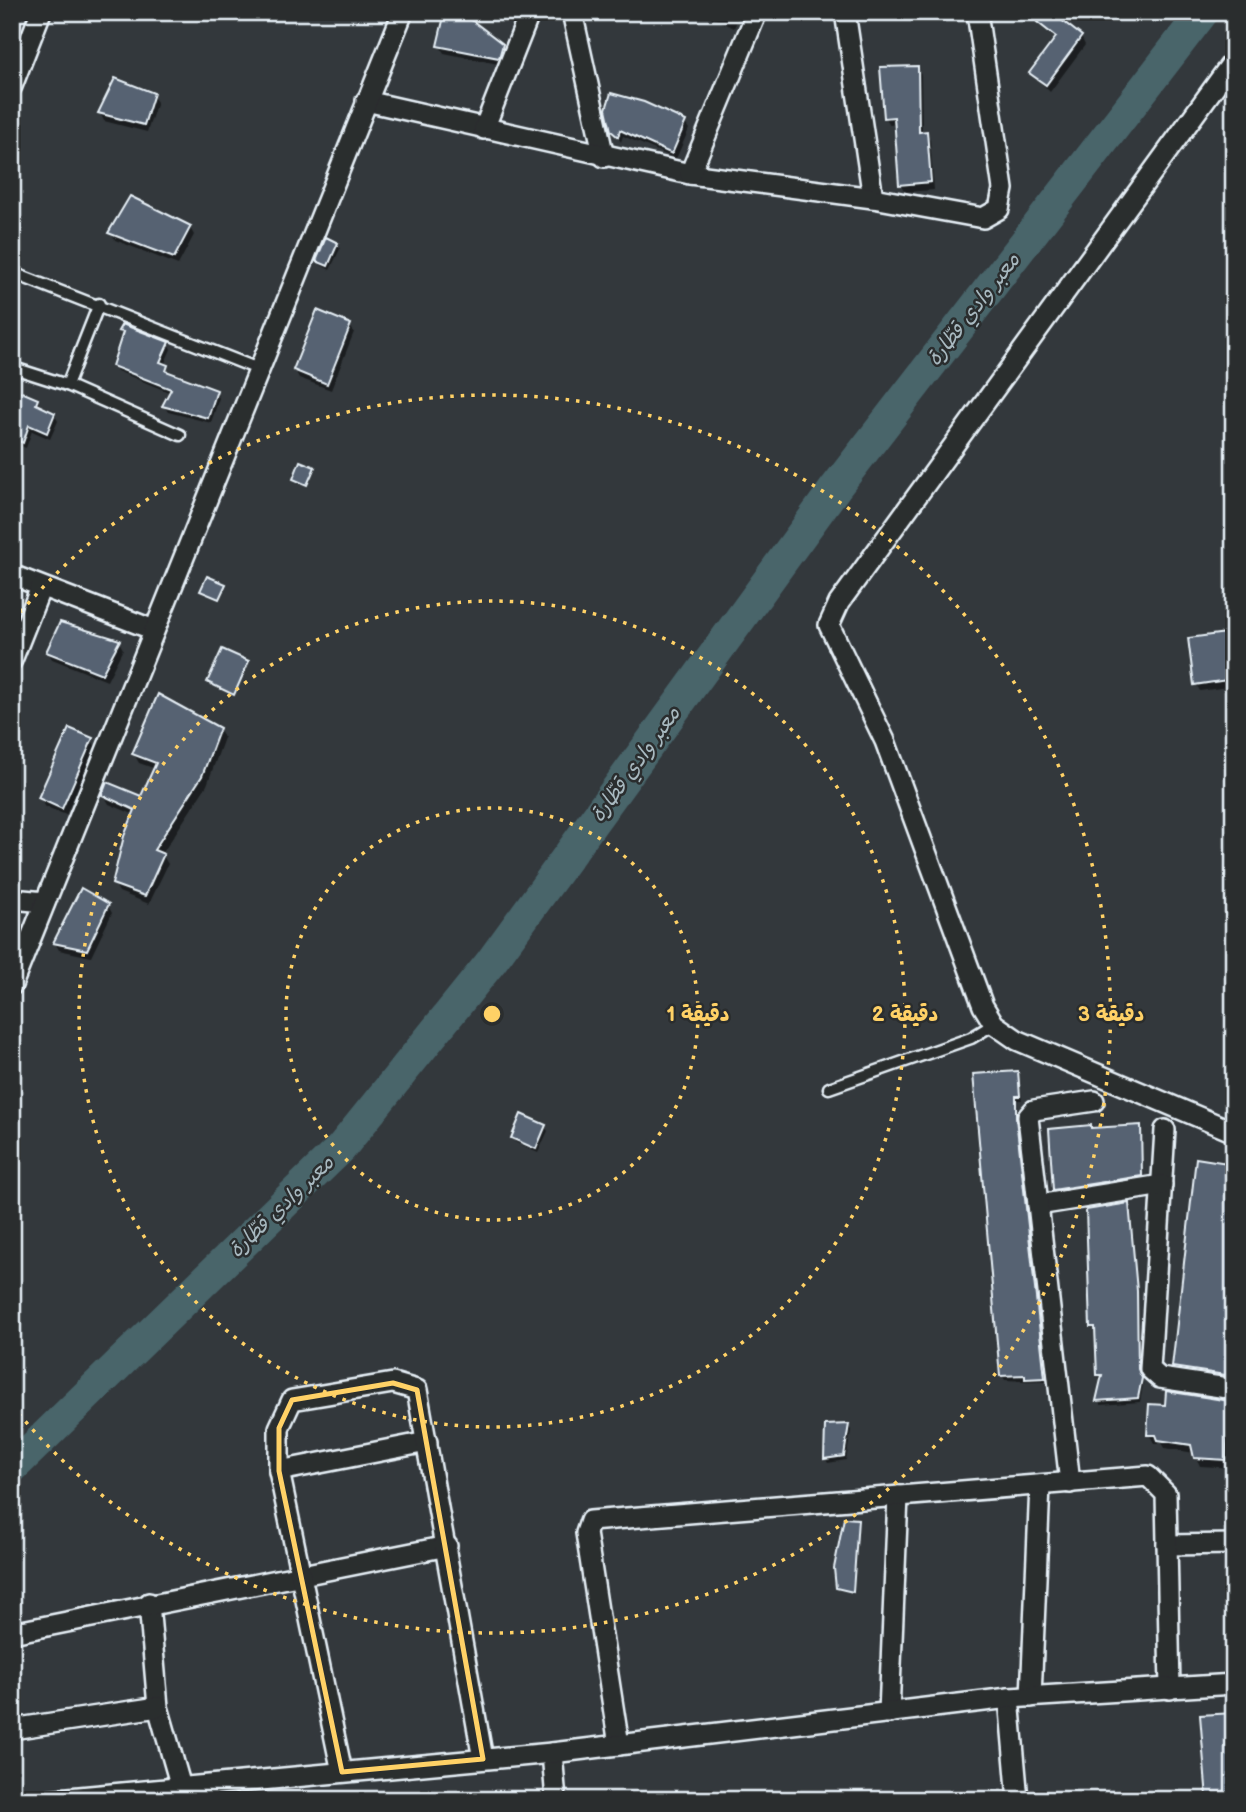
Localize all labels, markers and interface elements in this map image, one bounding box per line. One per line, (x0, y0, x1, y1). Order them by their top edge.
water label: معبر وادي قطّارة (922, 247, 1027, 372)
water label: معبر وادي قطّارة (585, 701, 688, 828)
centre of rings (480, 1002, 504, 1026)
text: 1 دقيقة (667, 1002, 729, 1027)
text: 2 دقيقة (872, 1002, 938, 1027)
text: 3 دقيقة (1078, 1002, 1144, 1027)
water label: معبر وادي قطّارة (224, 1149, 341, 1264)

